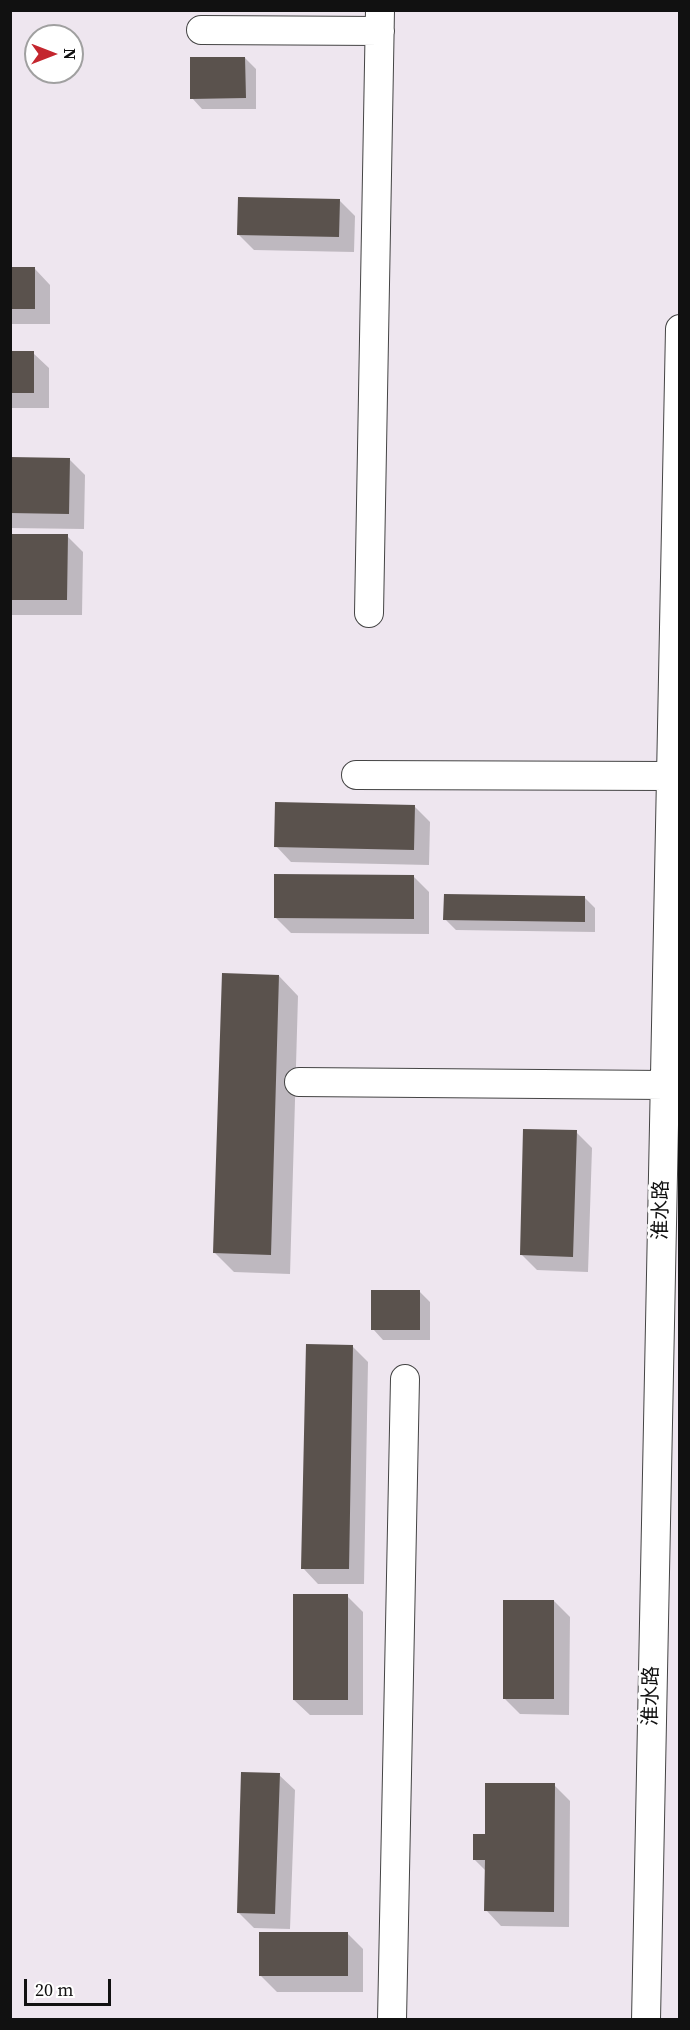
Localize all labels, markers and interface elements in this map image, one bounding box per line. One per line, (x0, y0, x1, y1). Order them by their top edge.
north arrow (24, 24, 84, 84)
text: N (59, 48, 81, 60)
street label: 淮水路 (649, 1180, 675, 1240)
street label: 淮水路 (639, 1666, 665, 1726)
scale bar (27, 1967, 114, 2005)
text: 20 m (35, 1977, 73, 2002)

